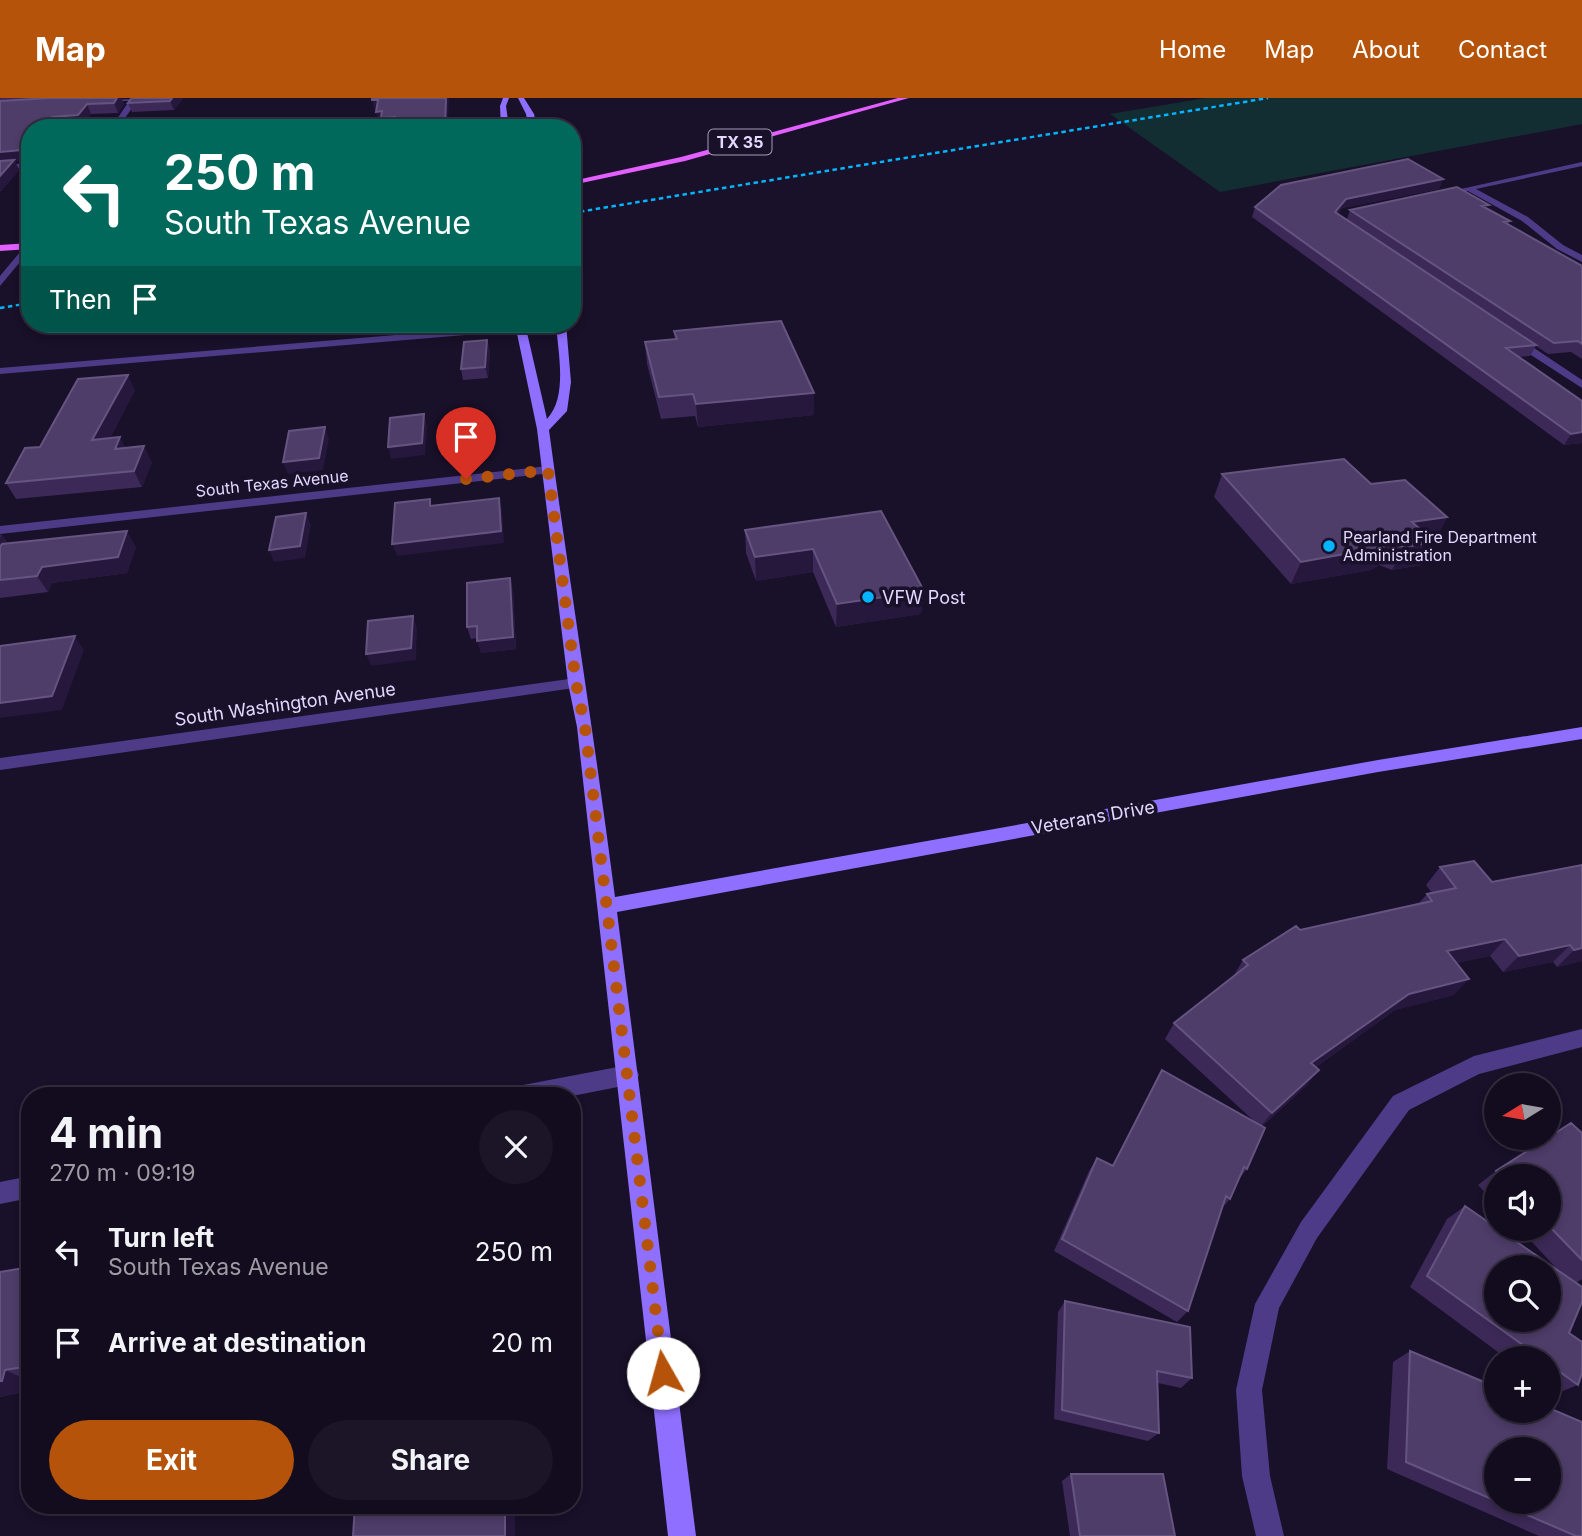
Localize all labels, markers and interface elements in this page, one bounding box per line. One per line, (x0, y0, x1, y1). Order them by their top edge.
text: Map (35, 29, 106, 69)
text: Home (1159, 35, 1226, 64)
text: Map (1264, 35, 1314, 64)
text: About (1352, 35, 1420, 64)
text: Contact (1458, 35, 1547, 64)
road number: TX 35 (708, 130, 772, 154)
text: 250 m (164, 143, 316, 202)
icon: left (49, 147, 140, 238)
text: South Texas Avenue (164, 203, 471, 242)
icon: arrive (126, 280, 164, 318)
text: Then (49, 284, 112, 315)
pin (436, 407, 496, 479)
icon: arrive (447, 418, 485, 456)
street label: South Texas Avenue (195, 465, 349, 501)
place label: Pearland Fire Department Administration (1343, 527, 1537, 565)
marker: Pearland Fire Department Administration (1321, 538, 1337, 554)
place label: VFW Post (882, 587, 966, 608)
marker: VFW Post (860, 589, 876, 605)
street label: South Washington Avenue (173, 678, 397, 730)
street label: Veterans Drive (1030, 796, 1156, 838)
north arrow (1484, 1073, 1561, 1150)
map controls (1484, 1073, 1561, 1514)
text: 4 min (49, 1107, 163, 1158)
button: close (479, 1110, 553, 1184)
text: 270 m · 09:19 (49, 1159, 195, 1187)
button: sound (1484, 1164, 1561, 1241)
text: Turn left (108, 1222, 214, 1253)
icon: left (49, 1233, 87, 1271)
text: 250 m (475, 1236, 553, 1267)
text: South Texas Avenue (108, 1253, 329, 1281)
button: search (1484, 1255, 1561, 1332)
icon: arrive (49, 1324, 87, 1362)
text: Arrive at destination (108, 1327, 367, 1358)
text: 20 m (491, 1327, 553, 1358)
position arrow (626, 1336, 700, 1410)
button: + (1484, 1346, 1561, 1423)
button: Exit (49, 1420, 294, 1500)
button: Share (308, 1420, 553, 1500)
button: − (1484, 1437, 1561, 1514)

